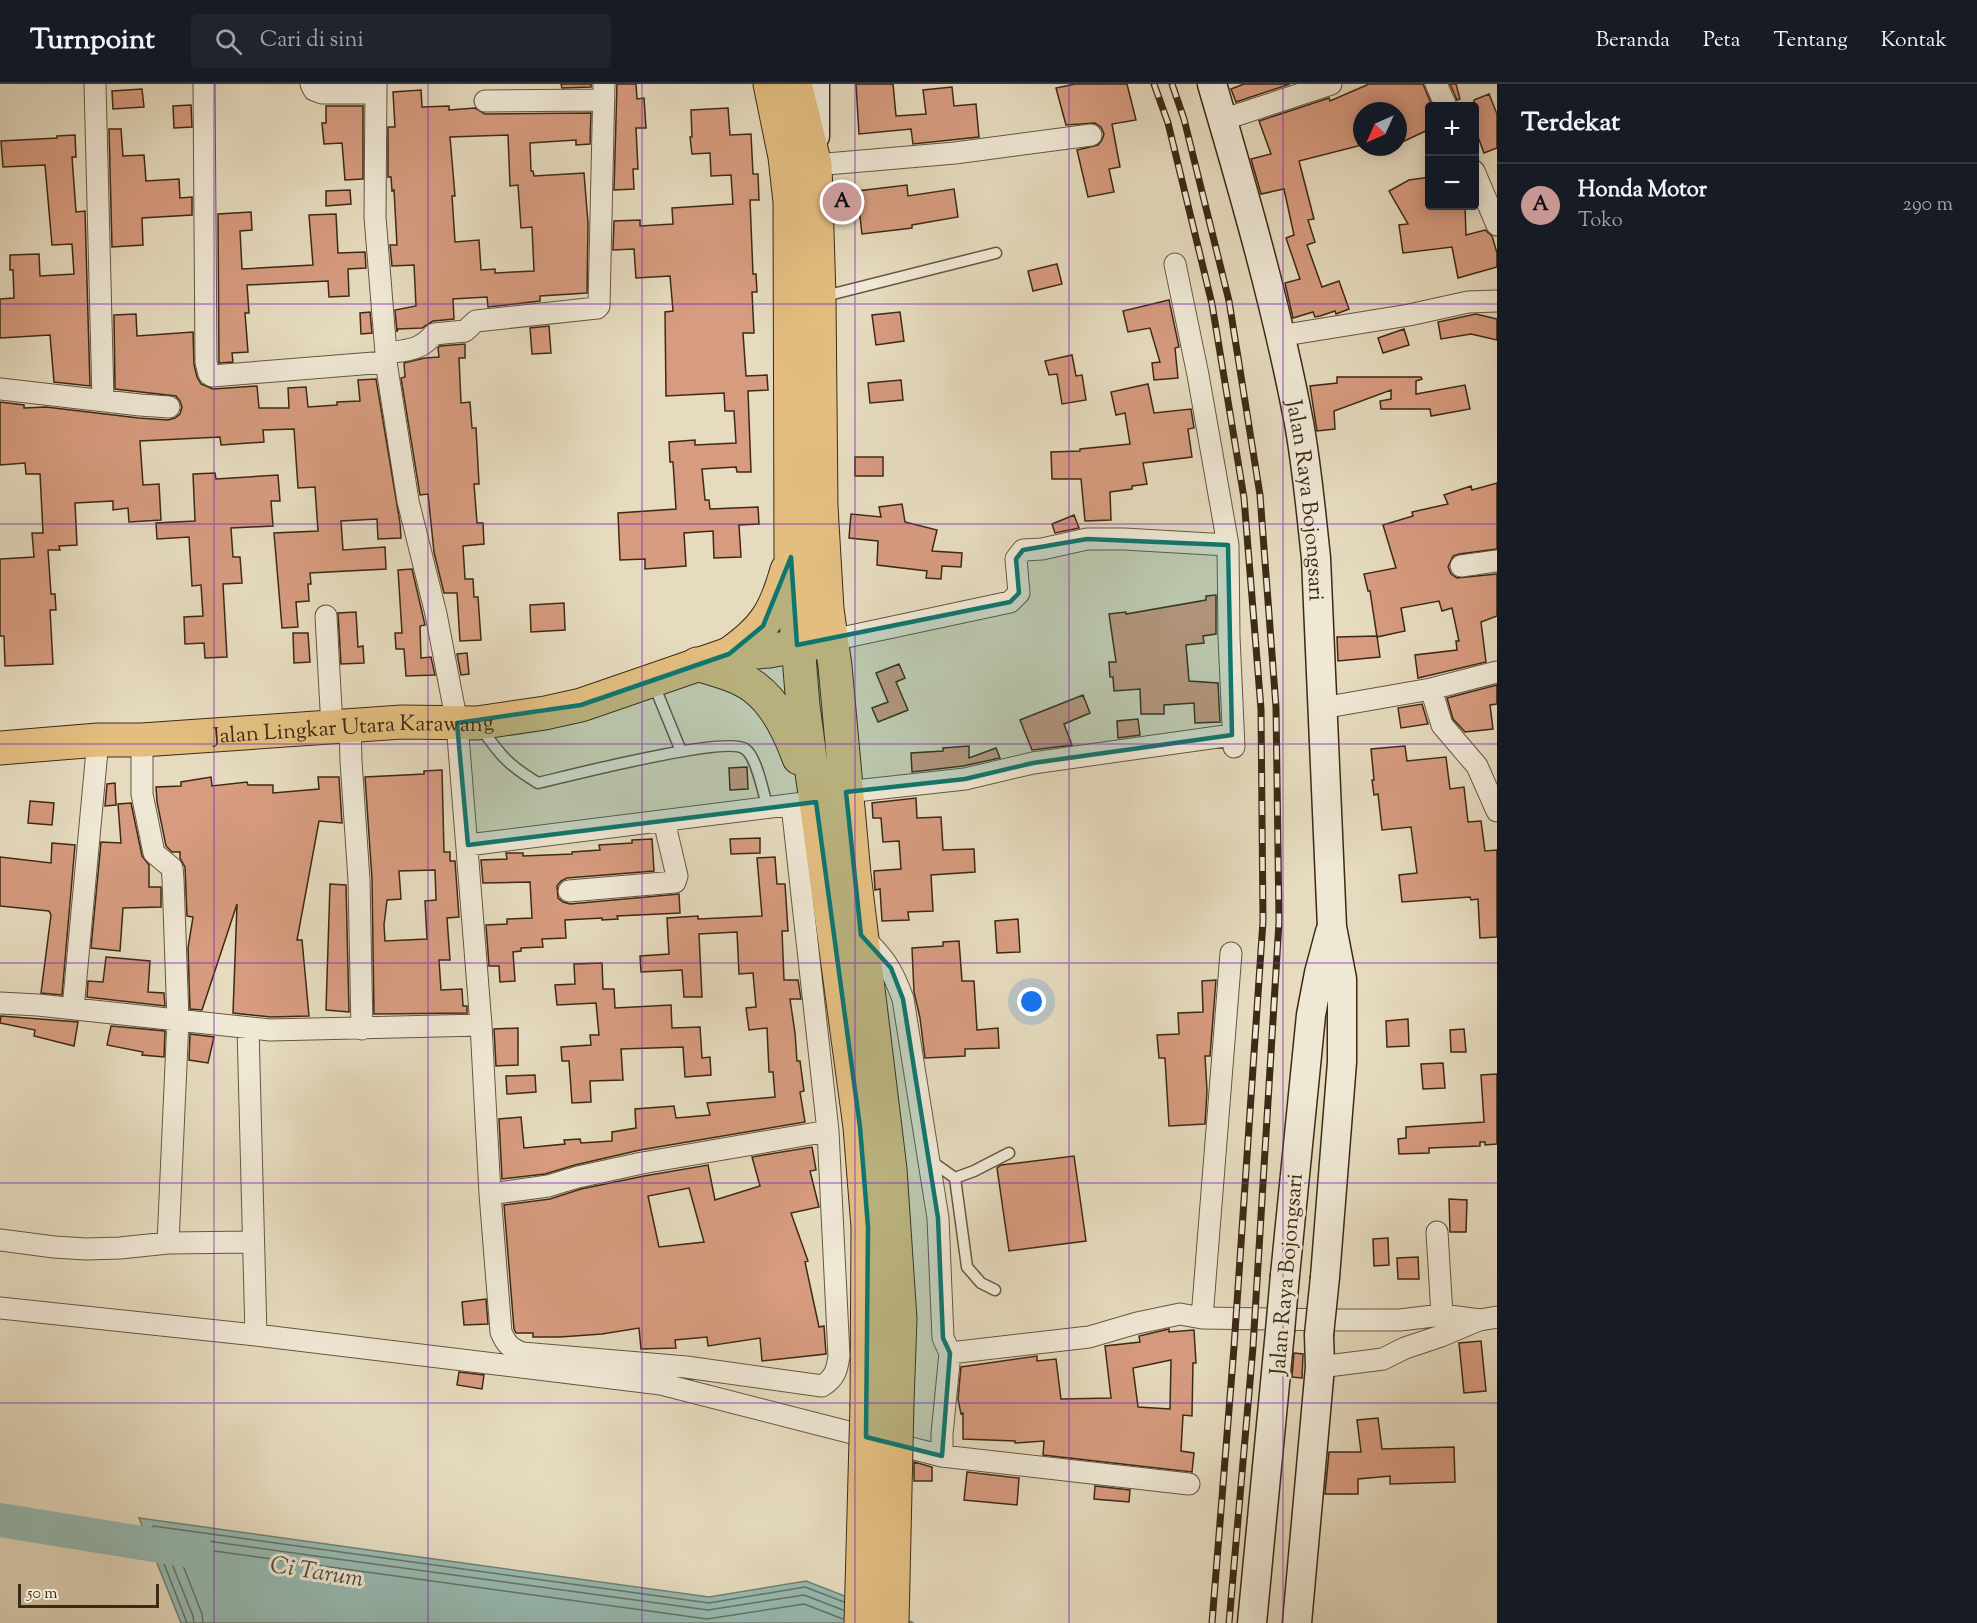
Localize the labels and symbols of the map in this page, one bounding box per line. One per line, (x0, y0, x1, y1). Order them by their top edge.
north arrow (1353, 102, 1407, 156)
pin: A (822, 180, 862, 224)
street label: Jalan Raya Bojongsari (1276, 397, 1331, 602)
street label: Jalan Lingkar Utara Karawang (211, 708, 496, 754)
your location (1017, 987, 1046, 1016)
street label: Jalan Raya Bojongsari (1263, 1172, 1313, 1377)
water label: Ci Tarum (268, 1549, 366, 1597)
scale bar (18, 1581, 159, 1608)

